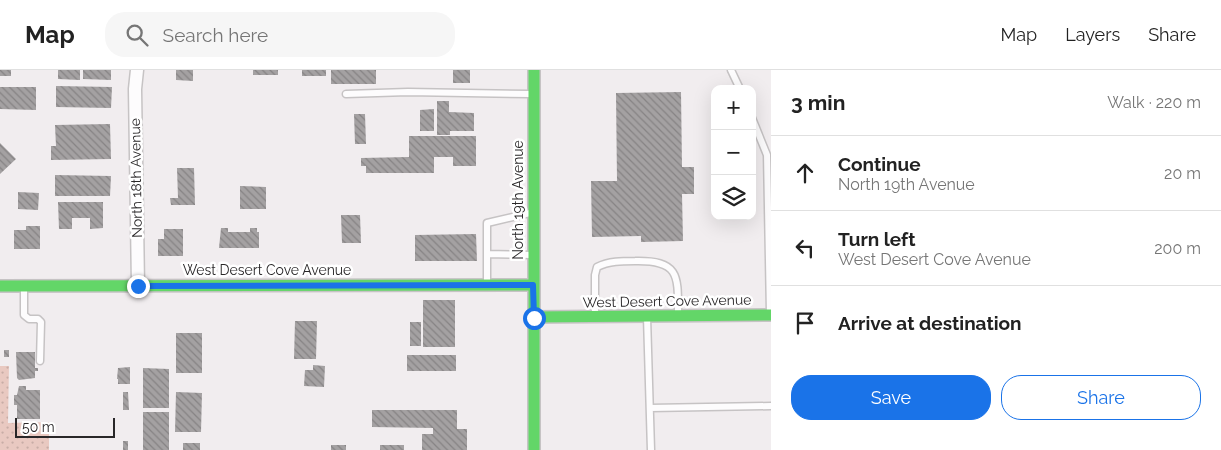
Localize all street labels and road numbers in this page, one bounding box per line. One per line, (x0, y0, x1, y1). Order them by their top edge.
street label: North 18th Avenue (127, 118, 145, 238)
street label: North 19th Avenue (510, 140, 526, 260)
street label: West Desert Cove Avenue (183, 262, 351, 278)
street label: West Desert Cove Avenue (583, 292, 751, 310)

